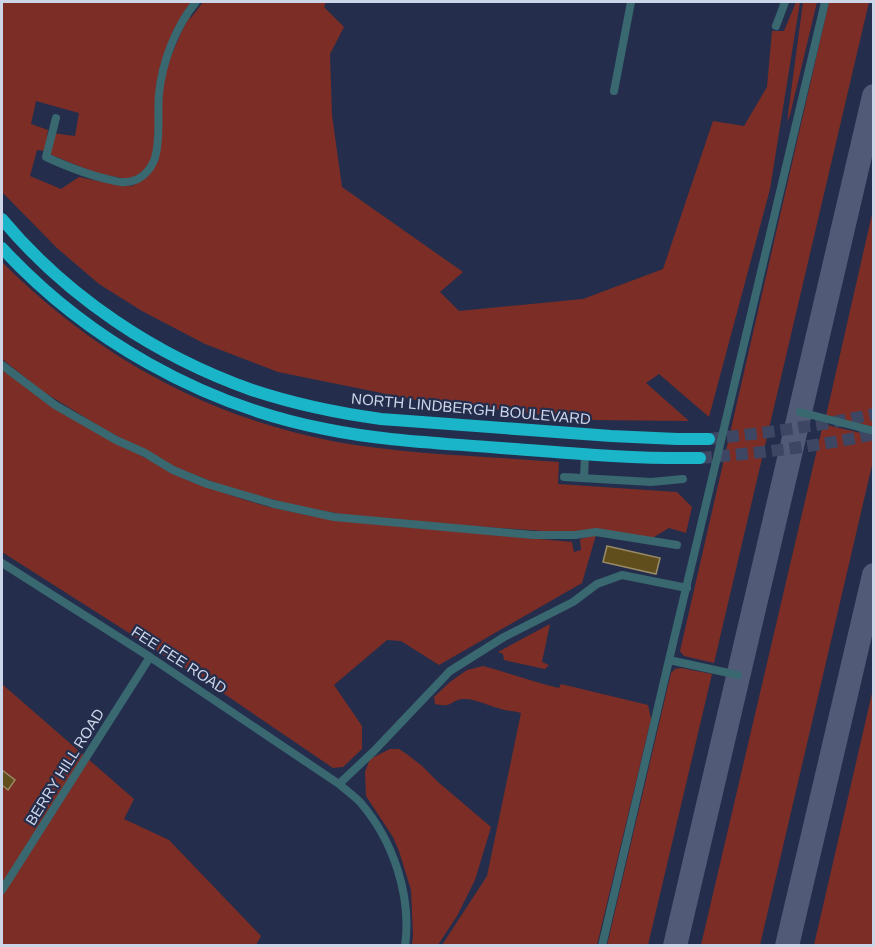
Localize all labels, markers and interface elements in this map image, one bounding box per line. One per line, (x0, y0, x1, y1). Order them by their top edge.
street label: NORTH LINDBERGH BOULEVARD (351, 390, 592, 427)
street label: FEE FEE ROAD (129, 622, 230, 697)
street label: BERRY HILL ROAD (22, 705, 107, 828)

